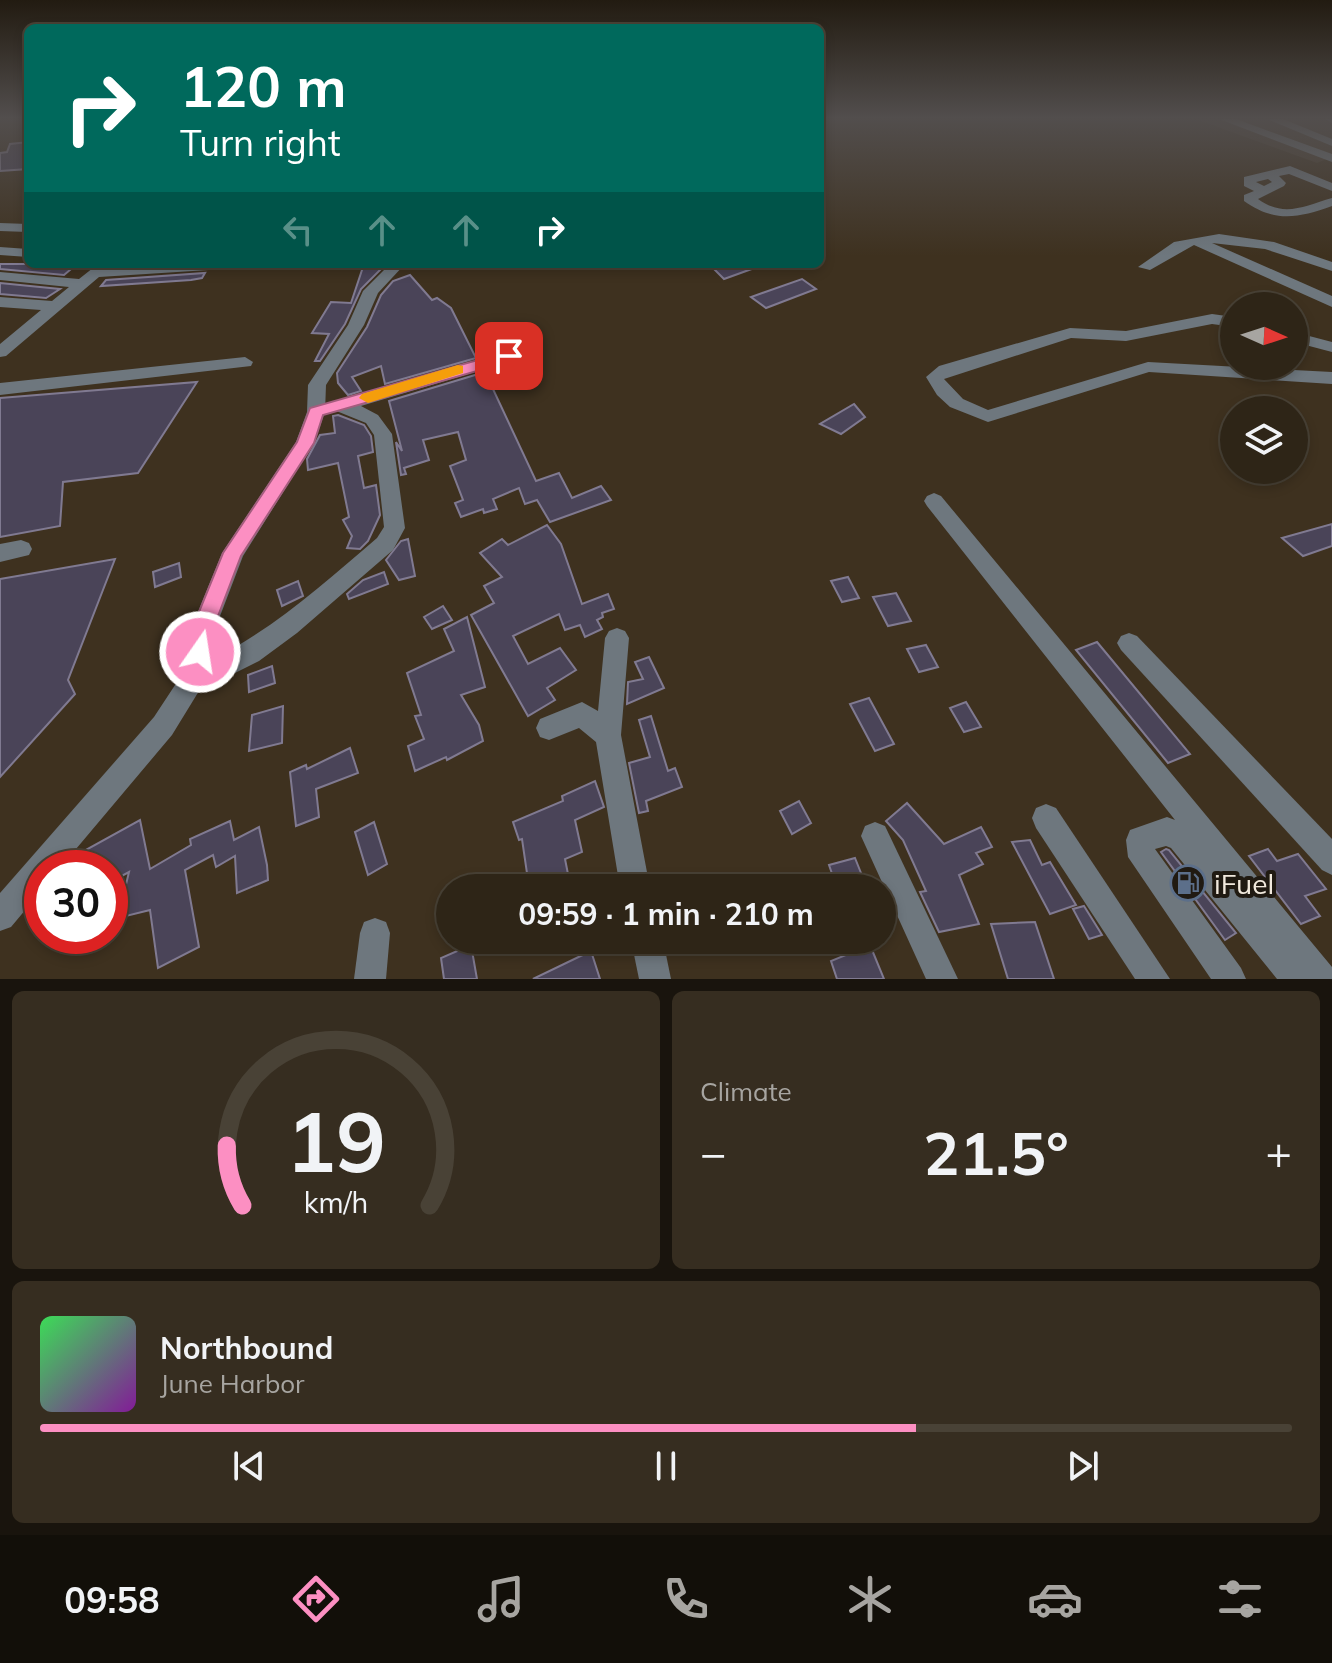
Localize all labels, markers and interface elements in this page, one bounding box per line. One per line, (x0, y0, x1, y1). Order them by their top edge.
text: 120 m (180, 51, 347, 121)
icon: right (48, 56, 152, 160)
text: Turn right (180, 120, 341, 165)
icon: left (276, 208, 320, 252)
icon: ahead (360, 208, 404, 252)
icon: ahead (444, 208, 488, 252)
icon: right (528, 208, 572, 252)
north arrow (1220, 292, 1308, 380)
map controls (1220, 292, 1308, 484)
pin (475, 322, 543, 390)
icon: arrive (487, 334, 531, 378)
button: layers (1220, 396, 1308, 484)
position arrow (158, 610, 242, 694)
speed limit sign: 30 (24, 850, 128, 954)
fuel station icon: iFuel (1169, 864, 1207, 902)
place label: iFuel (1214, 866, 1274, 901)
text: 09:59 · 1 min · 210 m (518, 895, 814, 933)
text: Climate (700, 1075, 792, 1108)
text: 19 (286, 1088, 386, 1193)
text: 21.5° (923, 1115, 1069, 1190)
text: − (700, 1125, 726, 1180)
text: + (1266, 1125, 1292, 1180)
text: km/h (304, 1184, 368, 1220)
text: Northbound (160, 1329, 333, 1367)
text: June Harbor (160, 1367, 305, 1400)
icon: previous (227, 1444, 271, 1488)
icon: pause (644, 1444, 688, 1488)
icon: next (1061, 1444, 1105, 1488)
icon: directions (288, 1571, 344, 1627)
icon: music (473, 1571, 529, 1627)
icon: phone (658, 1571, 714, 1627)
icon: climate (842, 1571, 898, 1627)
icon: car (1027, 1571, 1083, 1627)
icon: filters (1212, 1571, 1268, 1627)
text: 09:58 (64, 1577, 160, 1622)

